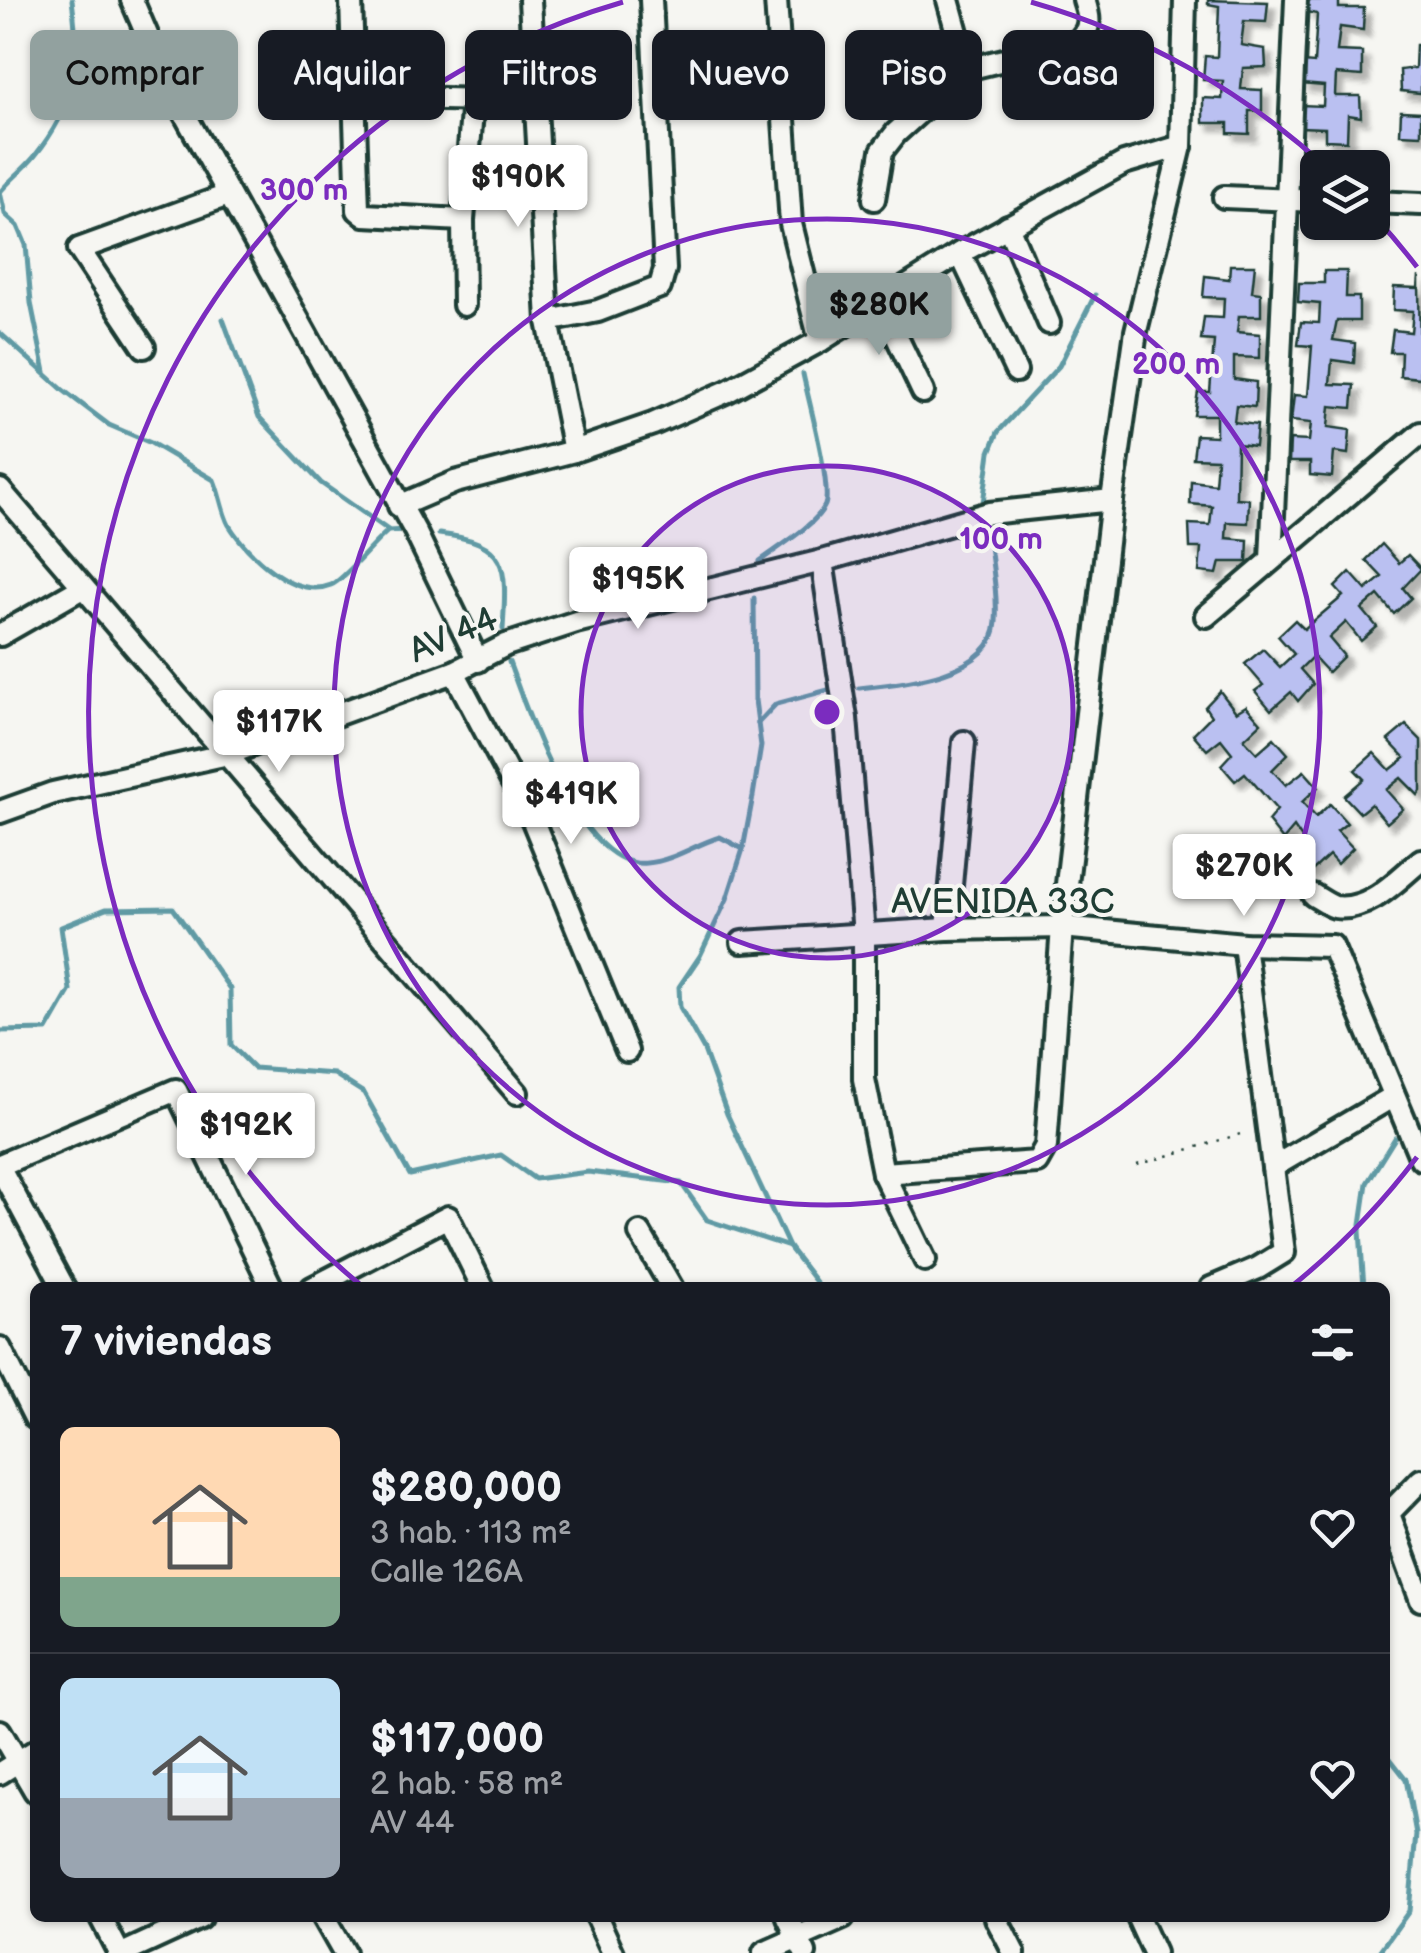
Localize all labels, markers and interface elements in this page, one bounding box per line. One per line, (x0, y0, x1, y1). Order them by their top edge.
chip: Comprar (30, 30, 238, 120)
chip: Alquilar (258, 30, 445, 120)
chip: Filtros (465, 30, 632, 120)
chip: Nuevo (652, 30, 825, 120)
chip: Piso (845, 30, 982, 120)
chip: Casa (1002, 30, 1154, 120)
pin: $190K (448, 145, 588, 230)
map controls (1300, 150, 1390, 240)
button: layers (1300, 150, 1390, 240)
text: $190K (470, 158, 566, 197)
text: 300 m (260, 173, 348, 209)
pin: $280K (809, 273, 949, 358)
text: $280K (828, 286, 930, 325)
text: 200 m (1132, 347, 1220, 383)
text: 100 m (959, 522, 1043, 558)
pin: $195K (568, 547, 708, 632)
text: $195K (591, 560, 685, 599)
street label: AV 44 (403, 598, 504, 673)
pin: $117K (209, 690, 349, 775)
centre of rings (809, 694, 845, 730)
text: $117K (235, 703, 323, 742)
pin: $419K (501, 762, 641, 847)
text: $419K (524, 775, 618, 814)
pin: $270K (1174, 834, 1314, 919)
text: $270K (1195, 847, 1293, 886)
street label: AVENIDA 33C (891, 881, 1115, 924)
pin: $192K (176, 1093, 316, 1178)
text: $192K (199, 1106, 293, 1145)
icon: filters (1305, 1315, 1360, 1370)
text: 7 viviendas (60, 1317, 272, 1368)
text: $280,000 (370, 1463, 562, 1514)
icon: home (140, 1467, 260, 1587)
icon: heart (1305, 1500, 1360, 1555)
text: 3 hab. · 113 m² (370, 1514, 572, 1553)
text: Calle 126A (370, 1553, 523, 1592)
text: $117,000 (370, 1714, 544, 1765)
icon: home (140, 1718, 260, 1838)
icon: heart (1305, 1751, 1360, 1806)
text: 2 hab. · 58 m² (370, 1765, 563, 1804)
text: AV 44 (370, 1804, 454, 1843)

